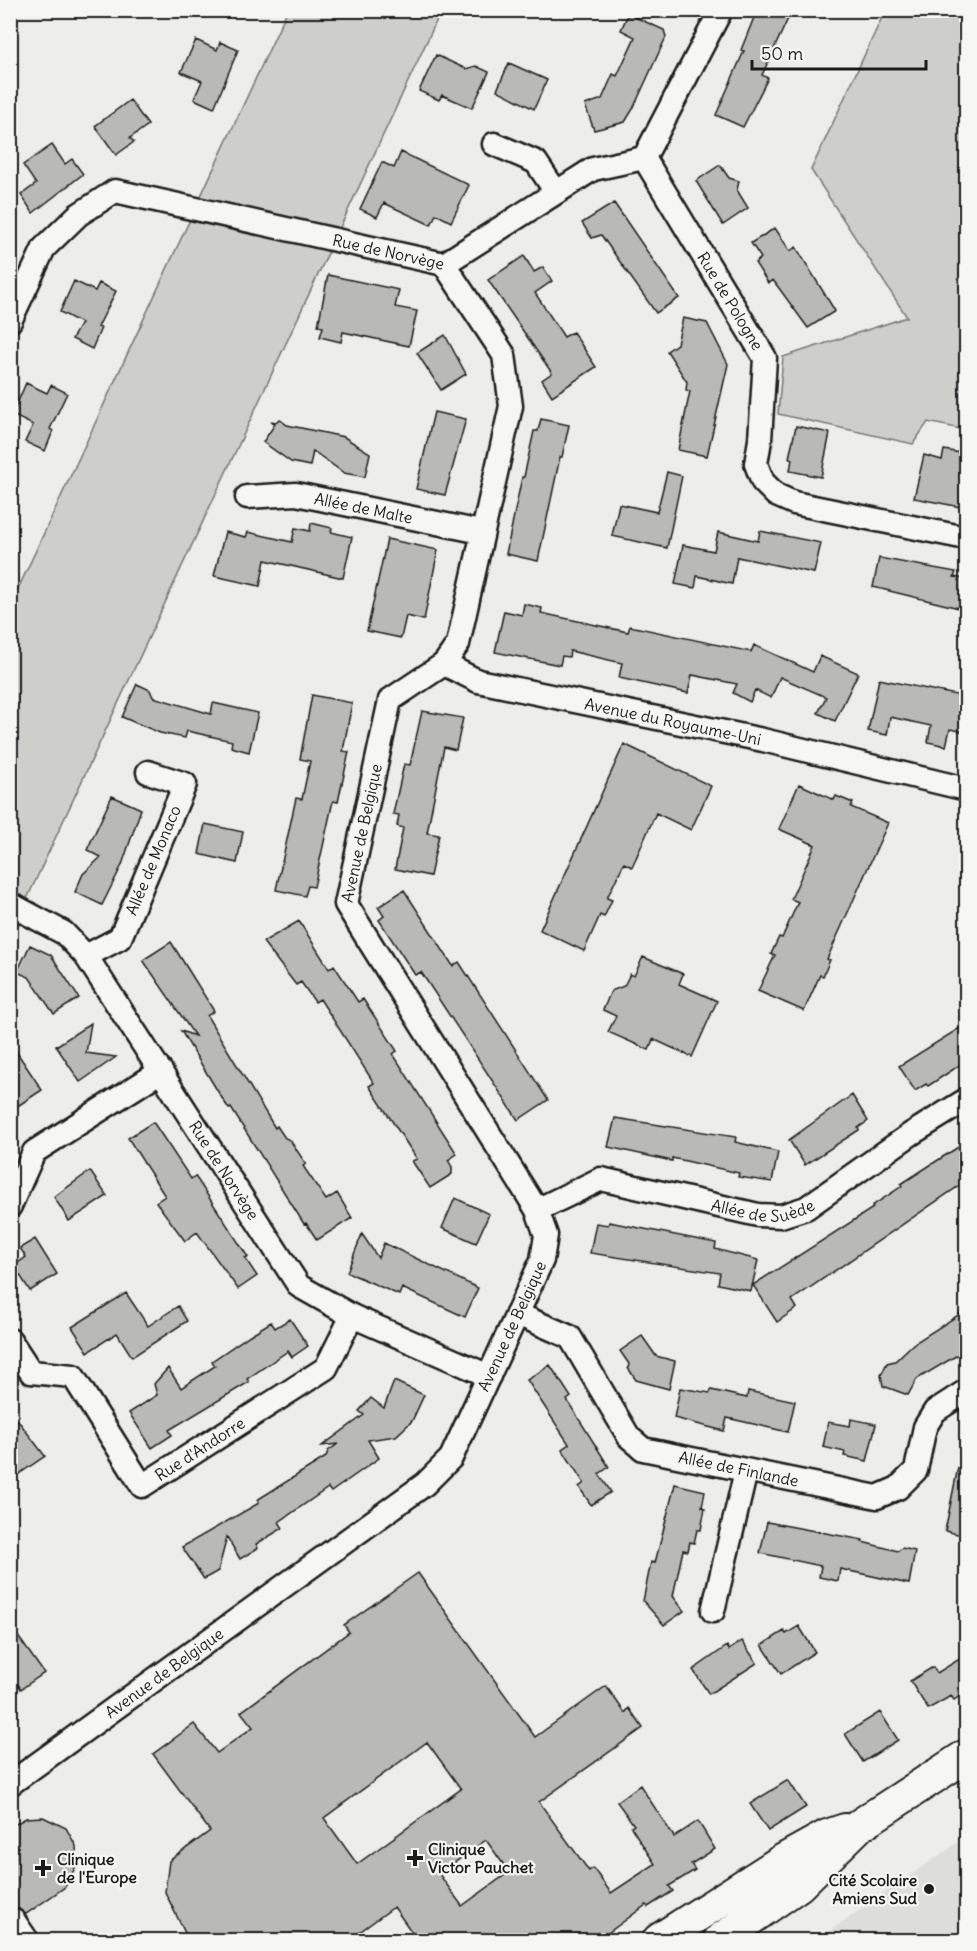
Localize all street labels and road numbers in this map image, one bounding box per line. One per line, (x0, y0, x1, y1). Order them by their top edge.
street label: Rue de Norvège (331, 230, 446, 274)
street label: Rue de Pologne (693, 248, 768, 354)
street label: Allée de Malte (313, 488, 414, 528)
street label: Avenue du Royaume-Uni (583, 693, 763, 749)
street label: Avenue de Belgique (337, 762, 386, 904)
street label: Allée de Monaco (121, 802, 185, 918)
street label: Rue de Norvège (185, 1117, 264, 1223)
street label: Allée de Suède (709, 1195, 818, 1226)
street label: Avenue de Belgique (473, 1258, 550, 1394)
street label: Rue d'Andorre (151, 1413, 249, 1485)
street label: Allée de Finlande (677, 1447, 801, 1491)
street label: Avenue de Belgique (101, 1623, 227, 1722)

